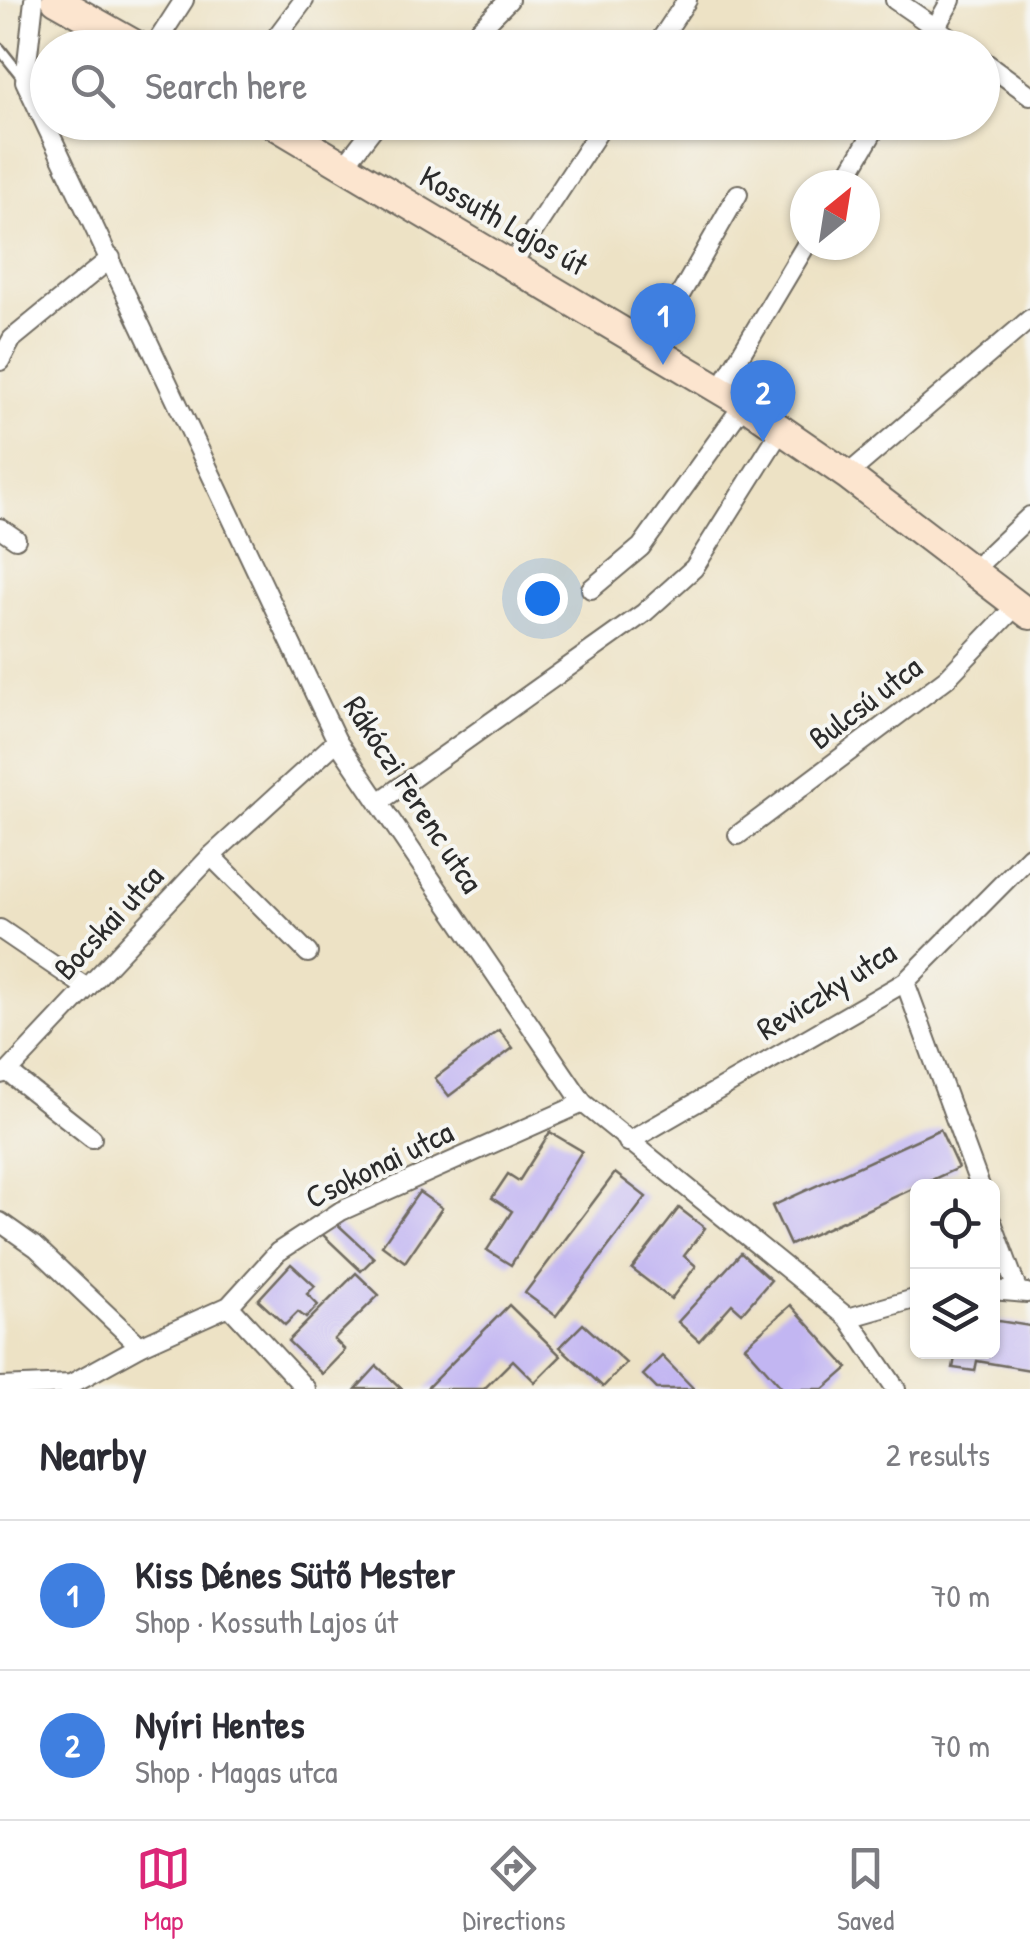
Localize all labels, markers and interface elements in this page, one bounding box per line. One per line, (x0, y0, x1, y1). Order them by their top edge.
search box (30, 30, 1000, 140)
icon: search (65, 58, 120, 113)
text: Search here (145, 59, 307, 111)
street label: Kossuth Lajos út (412, 155, 597, 286)
north arrow (790, 170, 880, 260)
pin: 1 (630, 282, 696, 365)
pin: 2 (730, 360, 796, 442)
your location (517, 573, 568, 624)
street label: Bulcsú utca (800, 645, 930, 759)
street label: Rákóczi Ferenc utca (334, 687, 494, 901)
street label: Bocskai utca (44, 855, 172, 989)
street label: Reviczky utca (748, 930, 904, 1050)
street label: Csokonai utca (298, 1110, 460, 1218)
map controls (910, 1179, 1000, 1359)
button: locate (910, 1179, 1000, 1269)
button: layers (910, 1269, 1000, 1359)
text: Nearby (40, 1426, 147, 1483)
text: 2 results (886, 1433, 990, 1476)
text: Kiss Dénes Sütő Mester (135, 1548, 455, 1600)
text: 1 (67, 1574, 78, 1617)
text: 70 m (931, 1574, 990, 1617)
text: Shop · Kossuth Lajos út (135, 1600, 398, 1643)
text: Nyíri Hentes (135, 1698, 305, 1750)
text: 2 (65, 1724, 80, 1767)
text: 70 m (931, 1724, 990, 1767)
text: Shop · Magas utca (135, 1750, 338, 1793)
tab: Map (136, 1841, 191, 1939)
tab: Directions (462, 1841, 565, 1939)
tab: Saved (837, 1841, 894, 1939)

